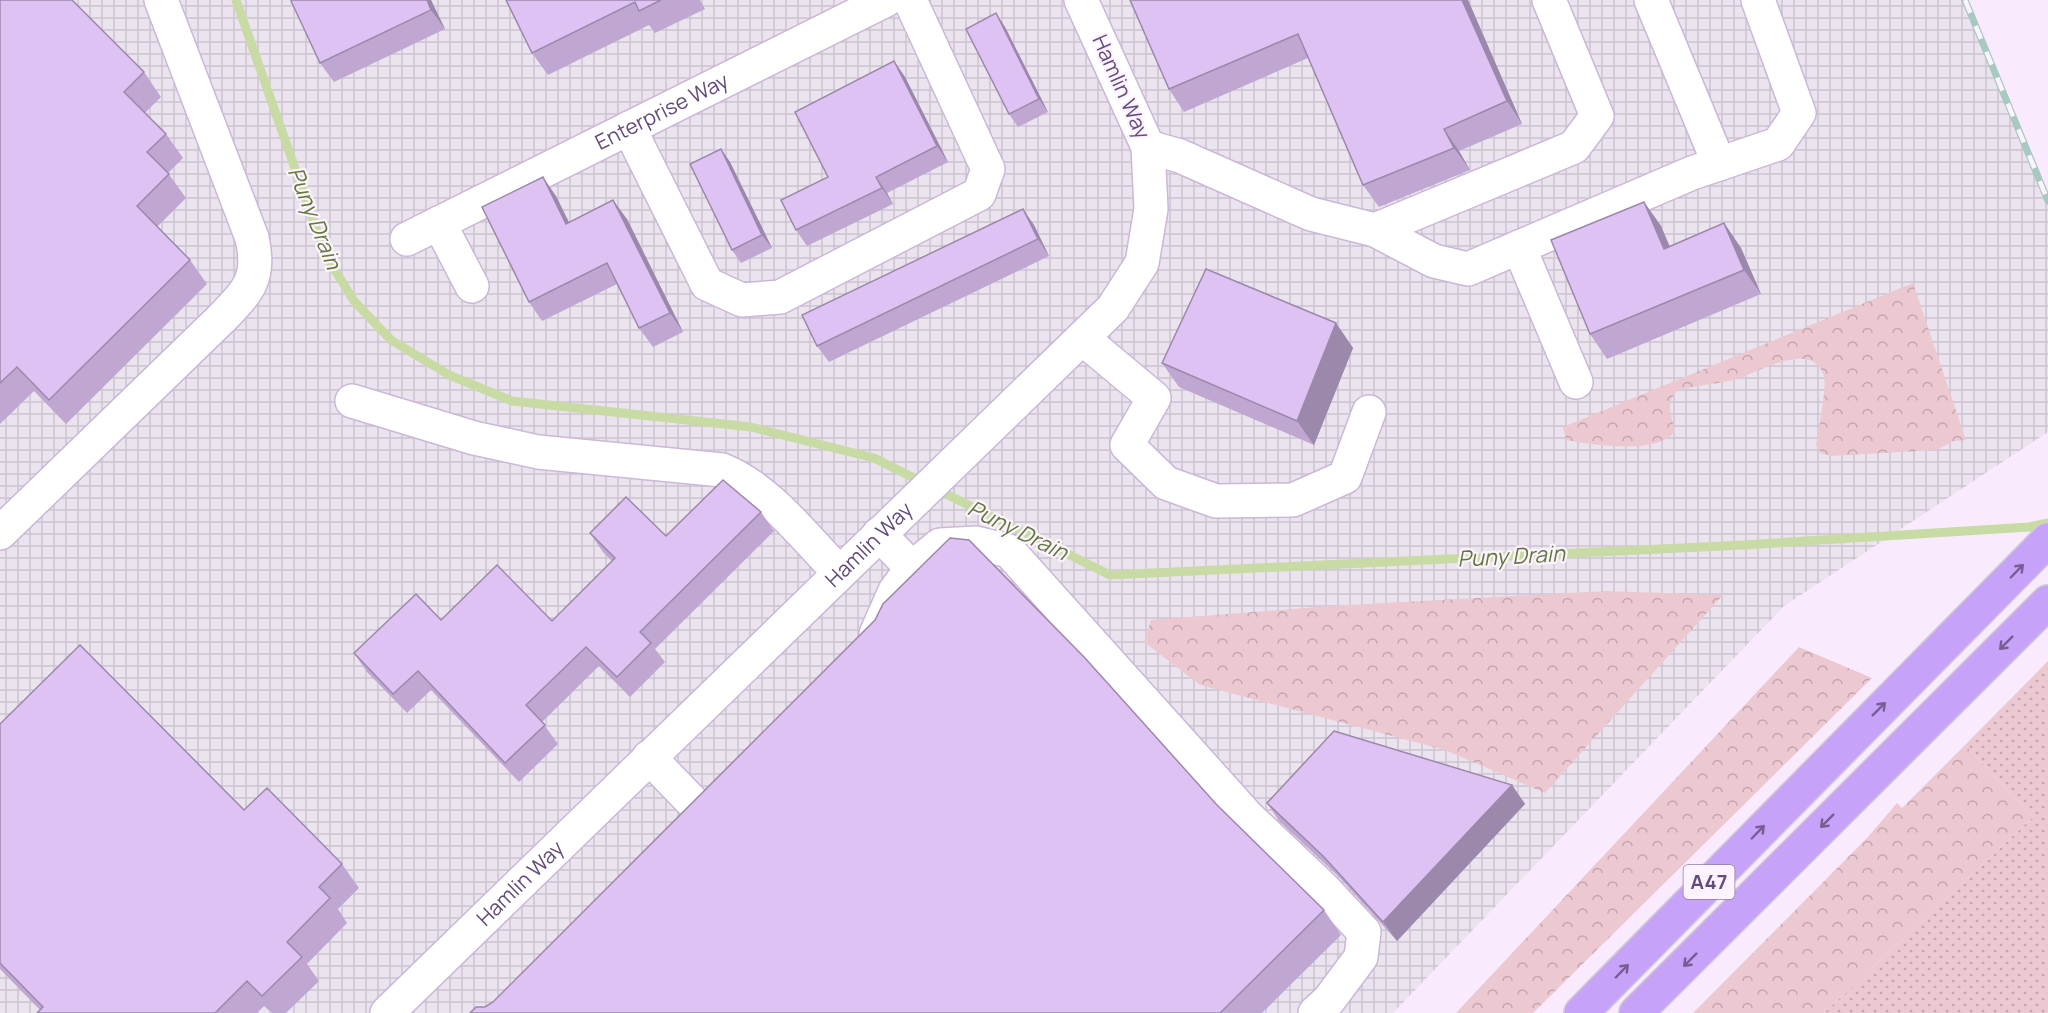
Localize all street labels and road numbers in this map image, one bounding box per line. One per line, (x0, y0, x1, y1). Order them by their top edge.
street label: Hamlin Way (1087, 30, 1157, 143)
street label: Enterprise Way (590, 66, 733, 156)
street label: Hamlin Way (819, 495, 918, 593)
street label: Hamlin Way (470, 834, 569, 931)
road number: A47 (1684, 865, 1734, 899)

